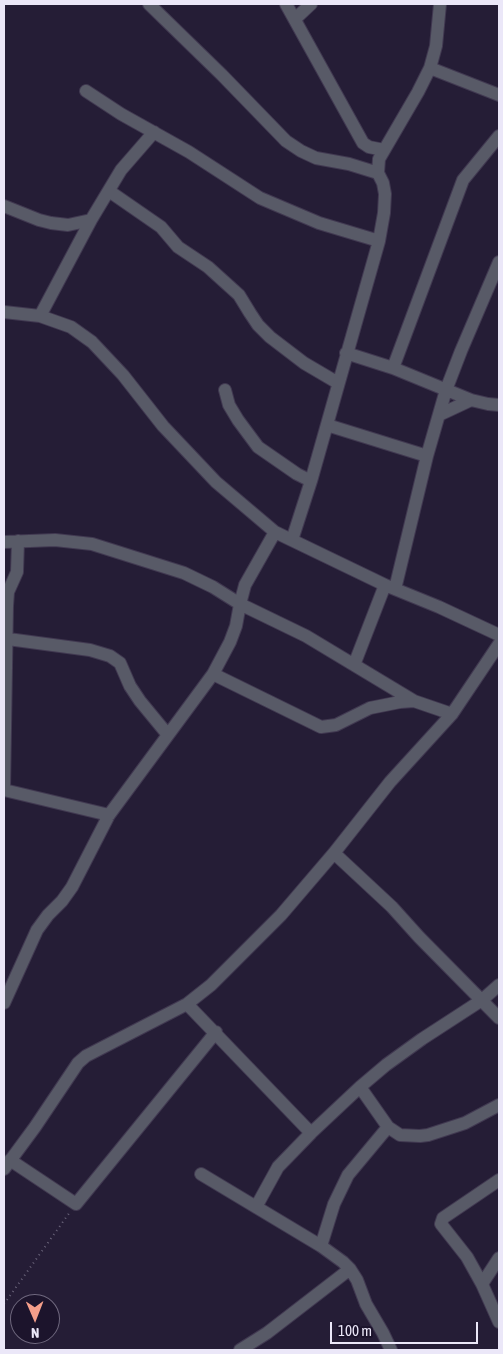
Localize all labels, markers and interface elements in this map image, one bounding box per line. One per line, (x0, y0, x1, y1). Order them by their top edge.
north arrow (10, 1294, 60, 1344)
scale bar (333, 1312, 480, 1344)
text: 100 m (338, 1322, 372, 1339)
text: N (31, 1325, 40, 1341)

